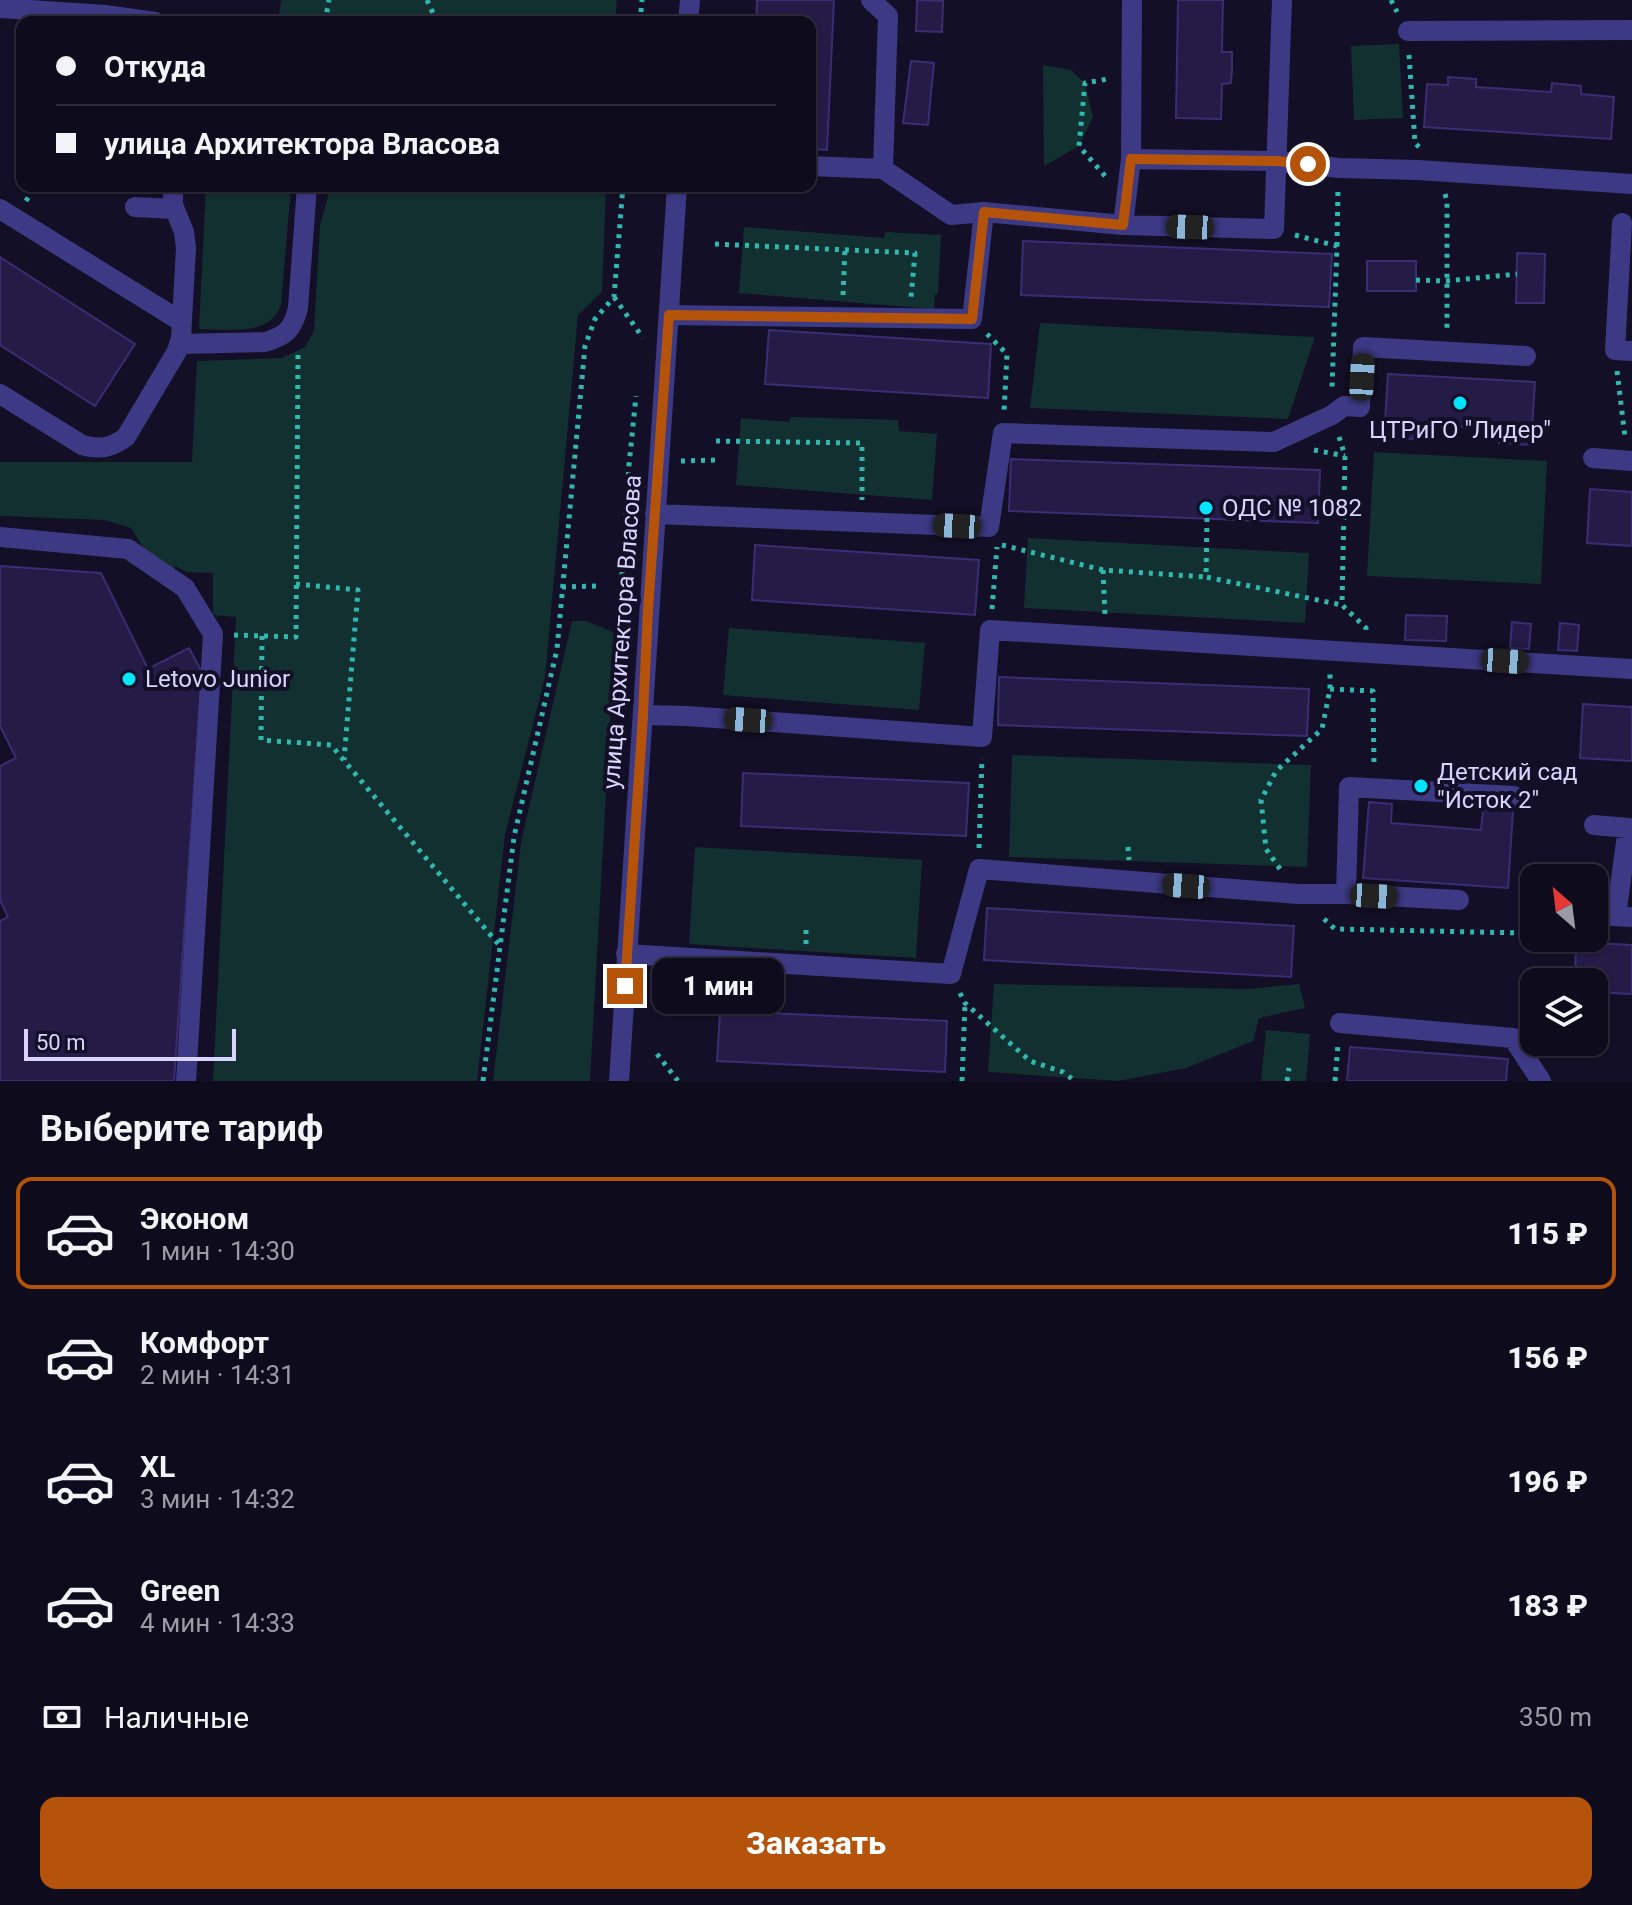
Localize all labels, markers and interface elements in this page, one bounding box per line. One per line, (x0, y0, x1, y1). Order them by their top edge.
text: Откуда (104, 49, 206, 84)
text: улица Архитектора Власова (104, 126, 500, 161)
route start (1290, 146, 1326, 182)
car (1166, 214, 1214, 240)
car (1349, 352, 1375, 402)
marker: ЦТРиГО "Лидер" (1451, 394, 1469, 412)
place label: ЦТРиГО "Лидер" (1369, 416, 1551, 444)
street label: улица Архитектора Власова (597, 474, 647, 790)
place label: ОДС № 1082 (1222, 494, 1362, 522)
marker: ОДС № 1082 (1197, 499, 1215, 517)
car (932, 513, 982, 539)
car (1480, 647, 1530, 675)
place label: Letovo Junior (145, 665, 290, 693)
marker: Letovo Junior (120, 670, 138, 688)
car (723, 706, 773, 734)
place label: Детский сад "Исток 2" (1437, 758, 1578, 814)
marker: Детский сад "Исток 2" (1412, 777, 1430, 795)
north arrow (1520, 864, 1608, 952)
map controls (1520, 864, 1608, 1056)
car (1161, 872, 1211, 900)
car (1349, 883, 1399, 909)
callout: 1 мин (653, 958, 785, 1014)
route end (607, 968, 643, 1004)
button: layers (1520, 968, 1608, 1056)
text: 1 мин (683, 971, 753, 1001)
scale bar (24, 1025, 236, 1061)
text: 50 m (36, 1030, 85, 1055)
text: Выберите тариф (40, 1108, 323, 1150)
icon: car (44, 1197, 116, 1269)
text: Эконом (140, 1201, 249, 1236)
text: 115 ₽ (1507, 1216, 1588, 1251)
text: 1 мин · 14:30 (140, 1236, 295, 1266)
icon: car (44, 1321, 116, 1393)
text: Комфорт (140, 1325, 269, 1360)
text: 156 ₽ (1507, 1340, 1588, 1375)
text: 2 мин · 14:31 (140, 1360, 295, 1390)
icon: car (44, 1445, 116, 1517)
text: XL (140, 1449, 175, 1484)
text: 196 ₽ (1507, 1464, 1588, 1499)
text: 3 мин · 14:32 (140, 1484, 295, 1514)
icon: car (44, 1569, 116, 1641)
text: Green (140, 1573, 220, 1608)
text: 183 ₽ (1507, 1588, 1588, 1623)
text: 4 мин · 14:33 (140, 1608, 295, 1638)
icon: cash (40, 1695, 84, 1739)
text: Наличные (104, 1700, 249, 1735)
text: 350 m (1519, 1702, 1592, 1732)
button: Заказать (40, 1797, 1592, 1889)

